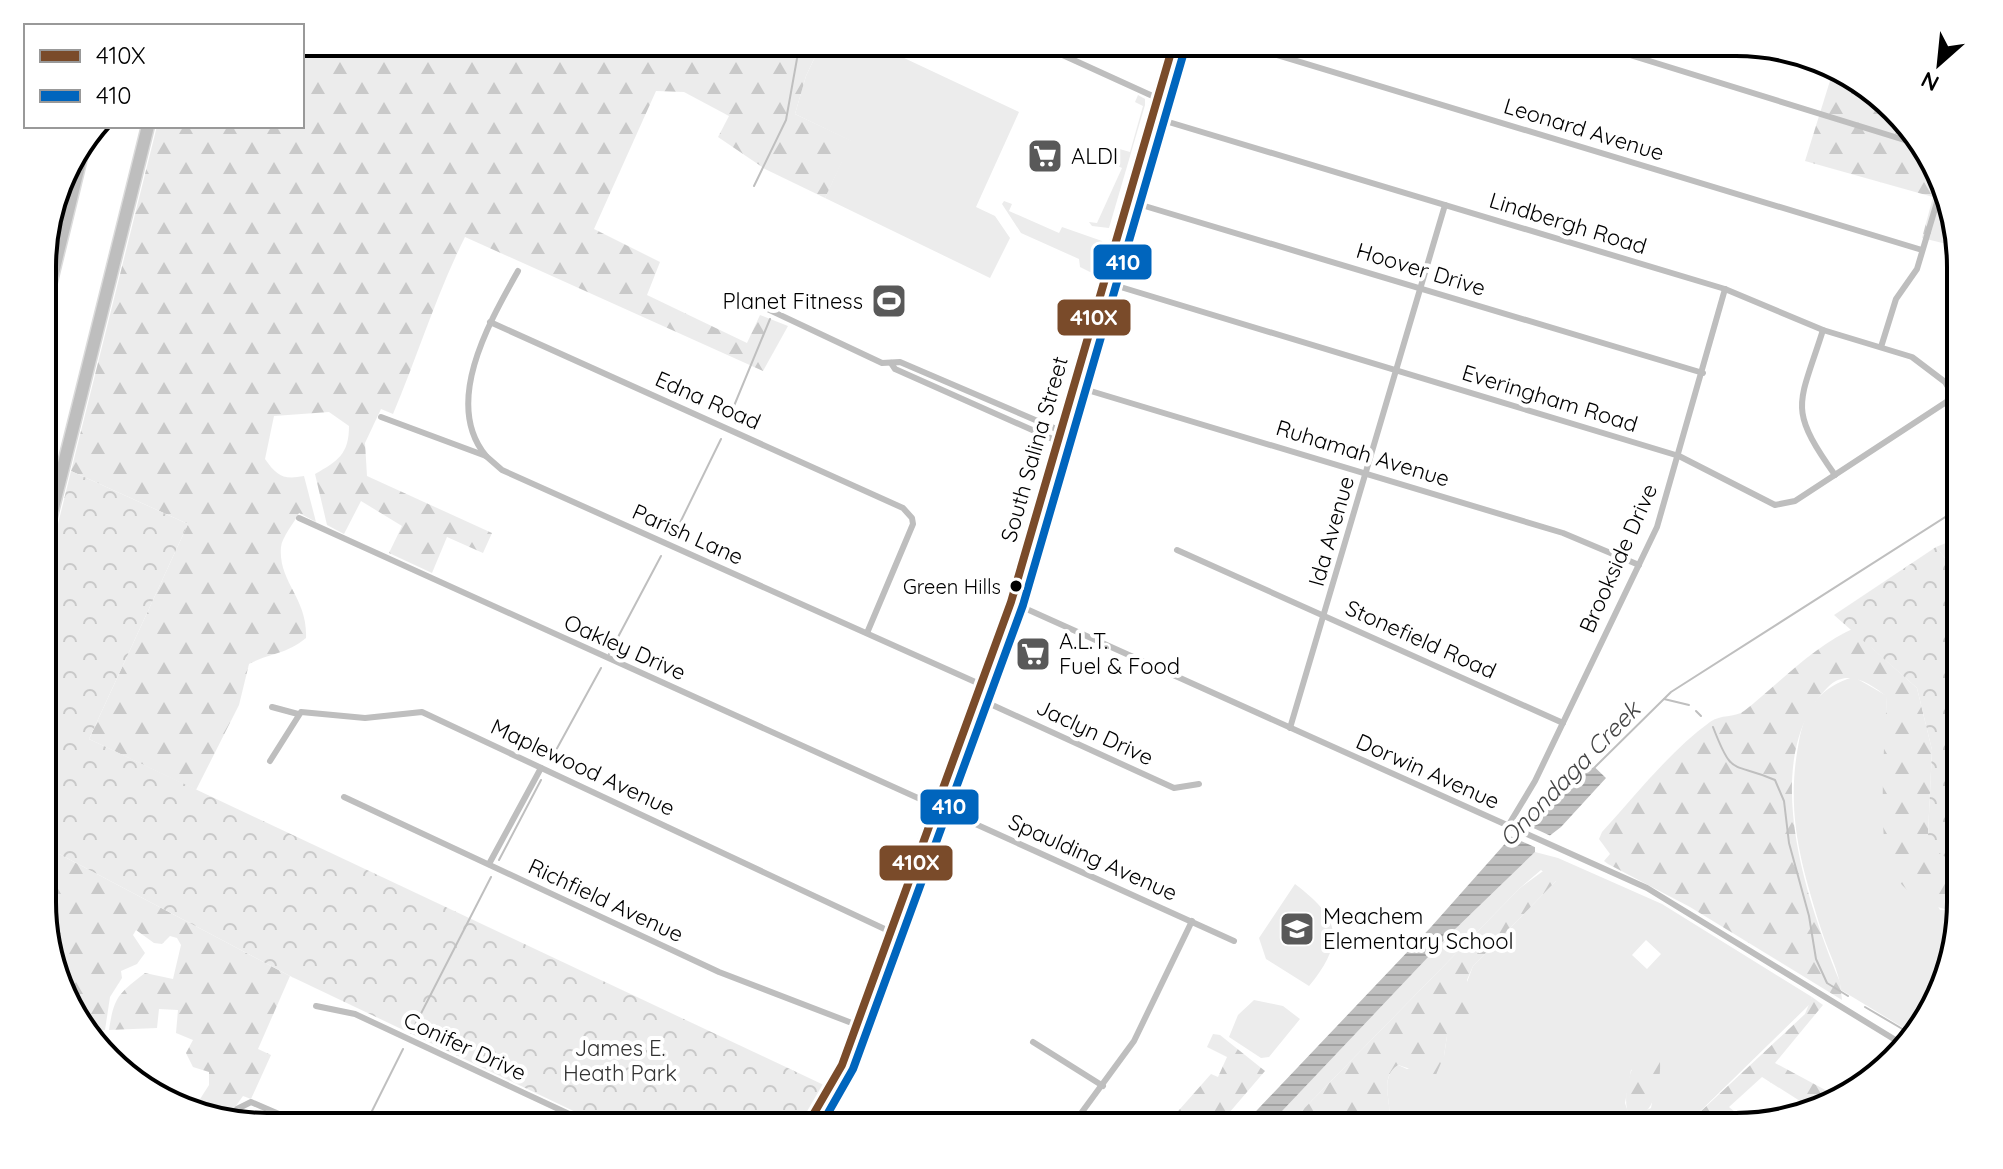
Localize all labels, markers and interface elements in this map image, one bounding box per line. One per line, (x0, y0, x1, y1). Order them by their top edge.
legend (24, 24, 304, 128)
north arrow (1899, 24, 1979, 104)
text: 410X (96, 40, 145, 70)
text: N (1916, 66, 1943, 98)
text: 410 (96, 80, 132, 110)
street label: Leonard Avenue (1501, 91, 1667, 167)
supermarket icon: ALDI (1026, 137, 1064, 175)
place label: ALDI (1071, 142, 1118, 170)
street label: Lindbergh Road (1486, 186, 1650, 260)
street label: Hoover Drive (1353, 236, 1489, 302)
line badge: 410 (1092, 243, 1153, 281)
text: 410 (1106, 248, 1140, 276)
sports icon: Planet Fitness (870, 282, 908, 320)
place label: Planet Fitness (722, 287, 863, 315)
line badge: 410X (1056, 298, 1132, 337)
text: 410X (1070, 303, 1118, 331)
street label: South Salina Street (994, 353, 1074, 545)
street label: Everingham Road (1459, 358, 1641, 438)
street label: Edna Road (651, 364, 765, 436)
street label: Ruhamah Avenue (1273, 413, 1453, 493)
street label: Ida Avenue (1302, 473, 1360, 589)
street label: Brookside Drive (1573, 479, 1663, 637)
street label: Parish Lane (628, 497, 748, 571)
place label: Green Hills (903, 574, 1001, 599)
marker: Green Hills (1008, 578, 1024, 594)
street label: Stonefield Road (1341, 593, 1501, 685)
street label: Oakley Drive (560, 608, 690, 686)
place label: A.L.T. Fuel & Food (1059, 627, 1180, 680)
supermarket icon: A.L.T. Fuel & Food (1014, 635, 1052, 673)
street label: Jaclyn Drive (1032, 693, 1158, 771)
water label: Onondaga Creek (1492, 693, 1648, 852)
street label: Maplewood Avenue (487, 712, 679, 822)
street label: Dorwin Avenue (1352, 727, 1504, 815)
line badge: 410 (919, 788, 980, 826)
text: 410 (932, 792, 966, 820)
street label: Spaulding Avenue (1004, 807, 1182, 907)
line badge: 410X (878, 844, 954, 882)
text: 410X (892, 848, 940, 876)
street label: Richfield Avenue (524, 852, 688, 948)
place label: Meachem Elementary School (1323, 902, 1514, 955)
school or university icon: Meachem Elementary School (1278, 910, 1316, 948)
street label: Conifer Drive (399, 1005, 531, 1087)
park label: James E. Heath Park (563, 1034, 677, 1087)

